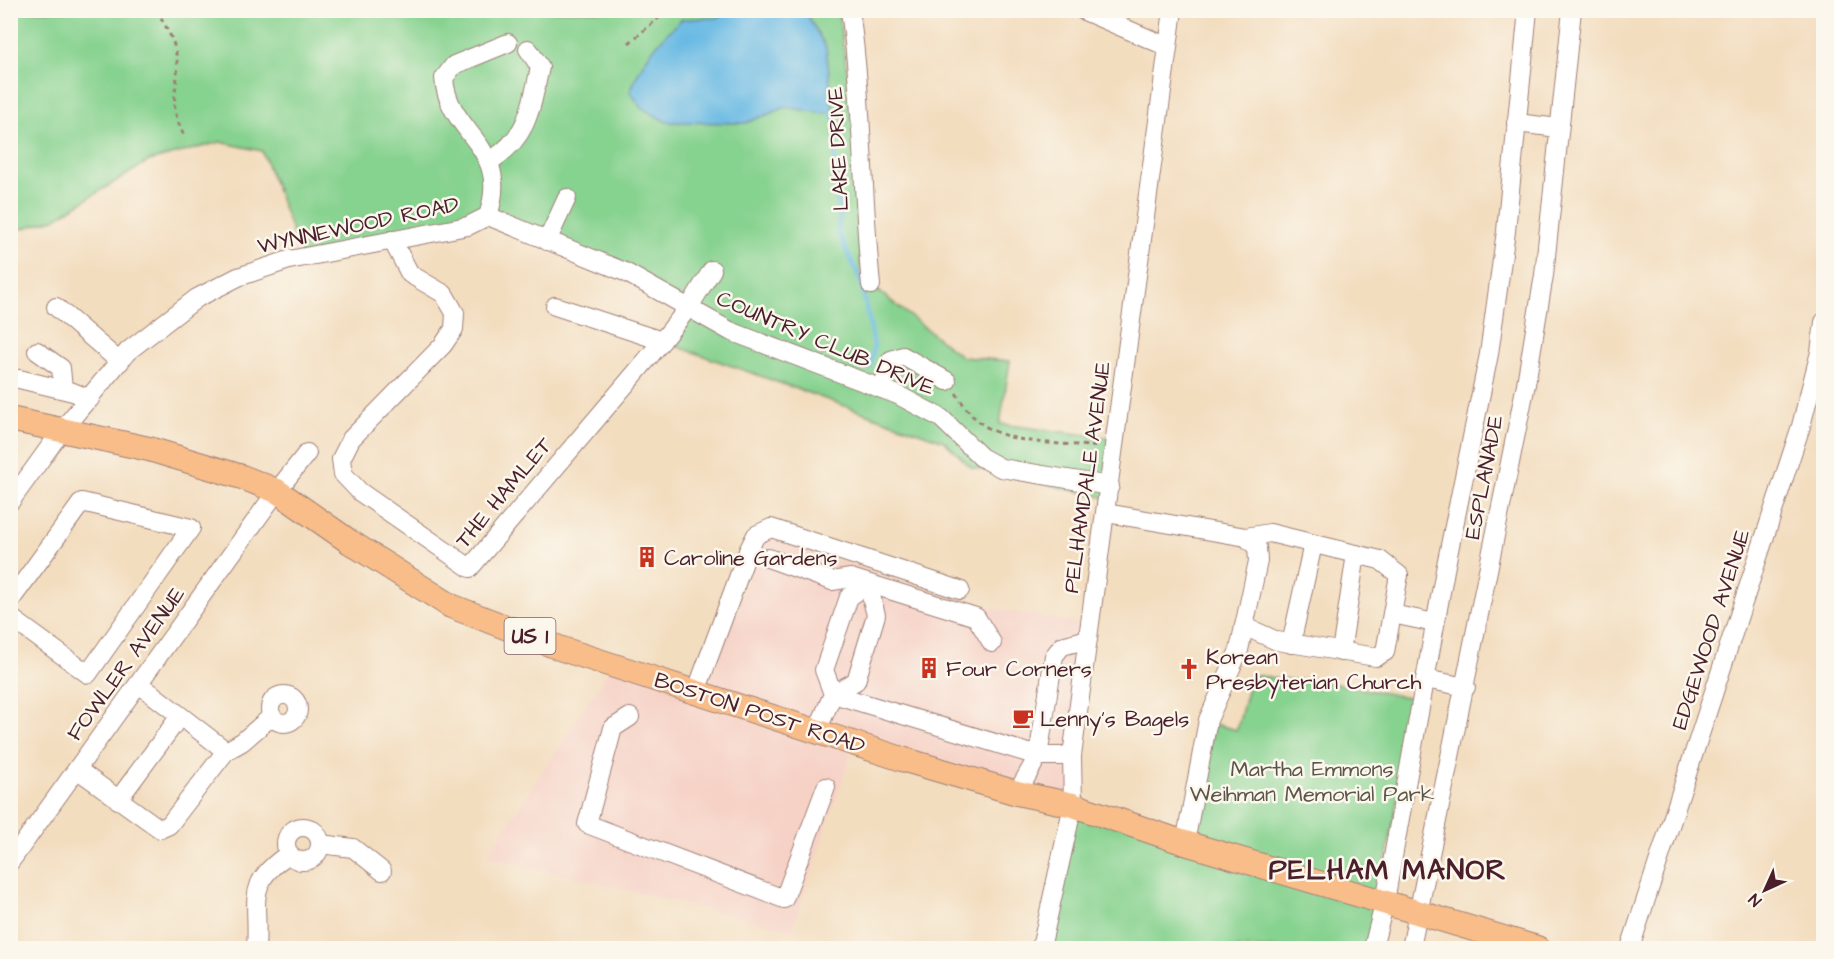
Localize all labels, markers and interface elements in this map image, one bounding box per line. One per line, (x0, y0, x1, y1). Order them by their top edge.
street label: LAKE DRIVE (820, 86, 857, 212)
street label: WYNNEWOOD ROAD (255, 189, 462, 262)
street label: COUNTRY CLUB DRIVE (712, 283, 939, 403)
street label: PELHAMDALE AVENUE (1056, 359, 1119, 595)
street label: ESPLANADE (1457, 413, 1512, 542)
street label: THE HAMLET (448, 431, 560, 555)
street label: EDGEWOOD AVENUE (1664, 525, 1758, 734)
place label: Caroline Gardens (664, 543, 838, 574)
building icon: Caroline Gardens (635, 545, 659, 569)
street label: FOWLER AVENUE (60, 581, 193, 747)
road number: US 1 (504, 618, 556, 654)
place label: Korean Presbyterian Church (1206, 642, 1422, 699)
place label: Four Corners (946, 654, 1092, 685)
building icon: Four Corners (917, 656, 941, 680)
church icon: Korean Presbyterian Church (1177, 657, 1201, 681)
street label: BOSTON POST ROAD (650, 665, 869, 762)
place label: Lenny's Bagels (1040, 704, 1189, 736)
cafe icon: Lenny's Bagels (1011, 706, 1035, 730)
park label: Martha Emmons Weihman Memorial Park (1190, 754, 1435, 810)
district label: PELHAM MANOR (1269, 851, 1507, 890)
north arrow (1735, 860, 1795, 920)
text: N (1744, 889, 1766, 911)

